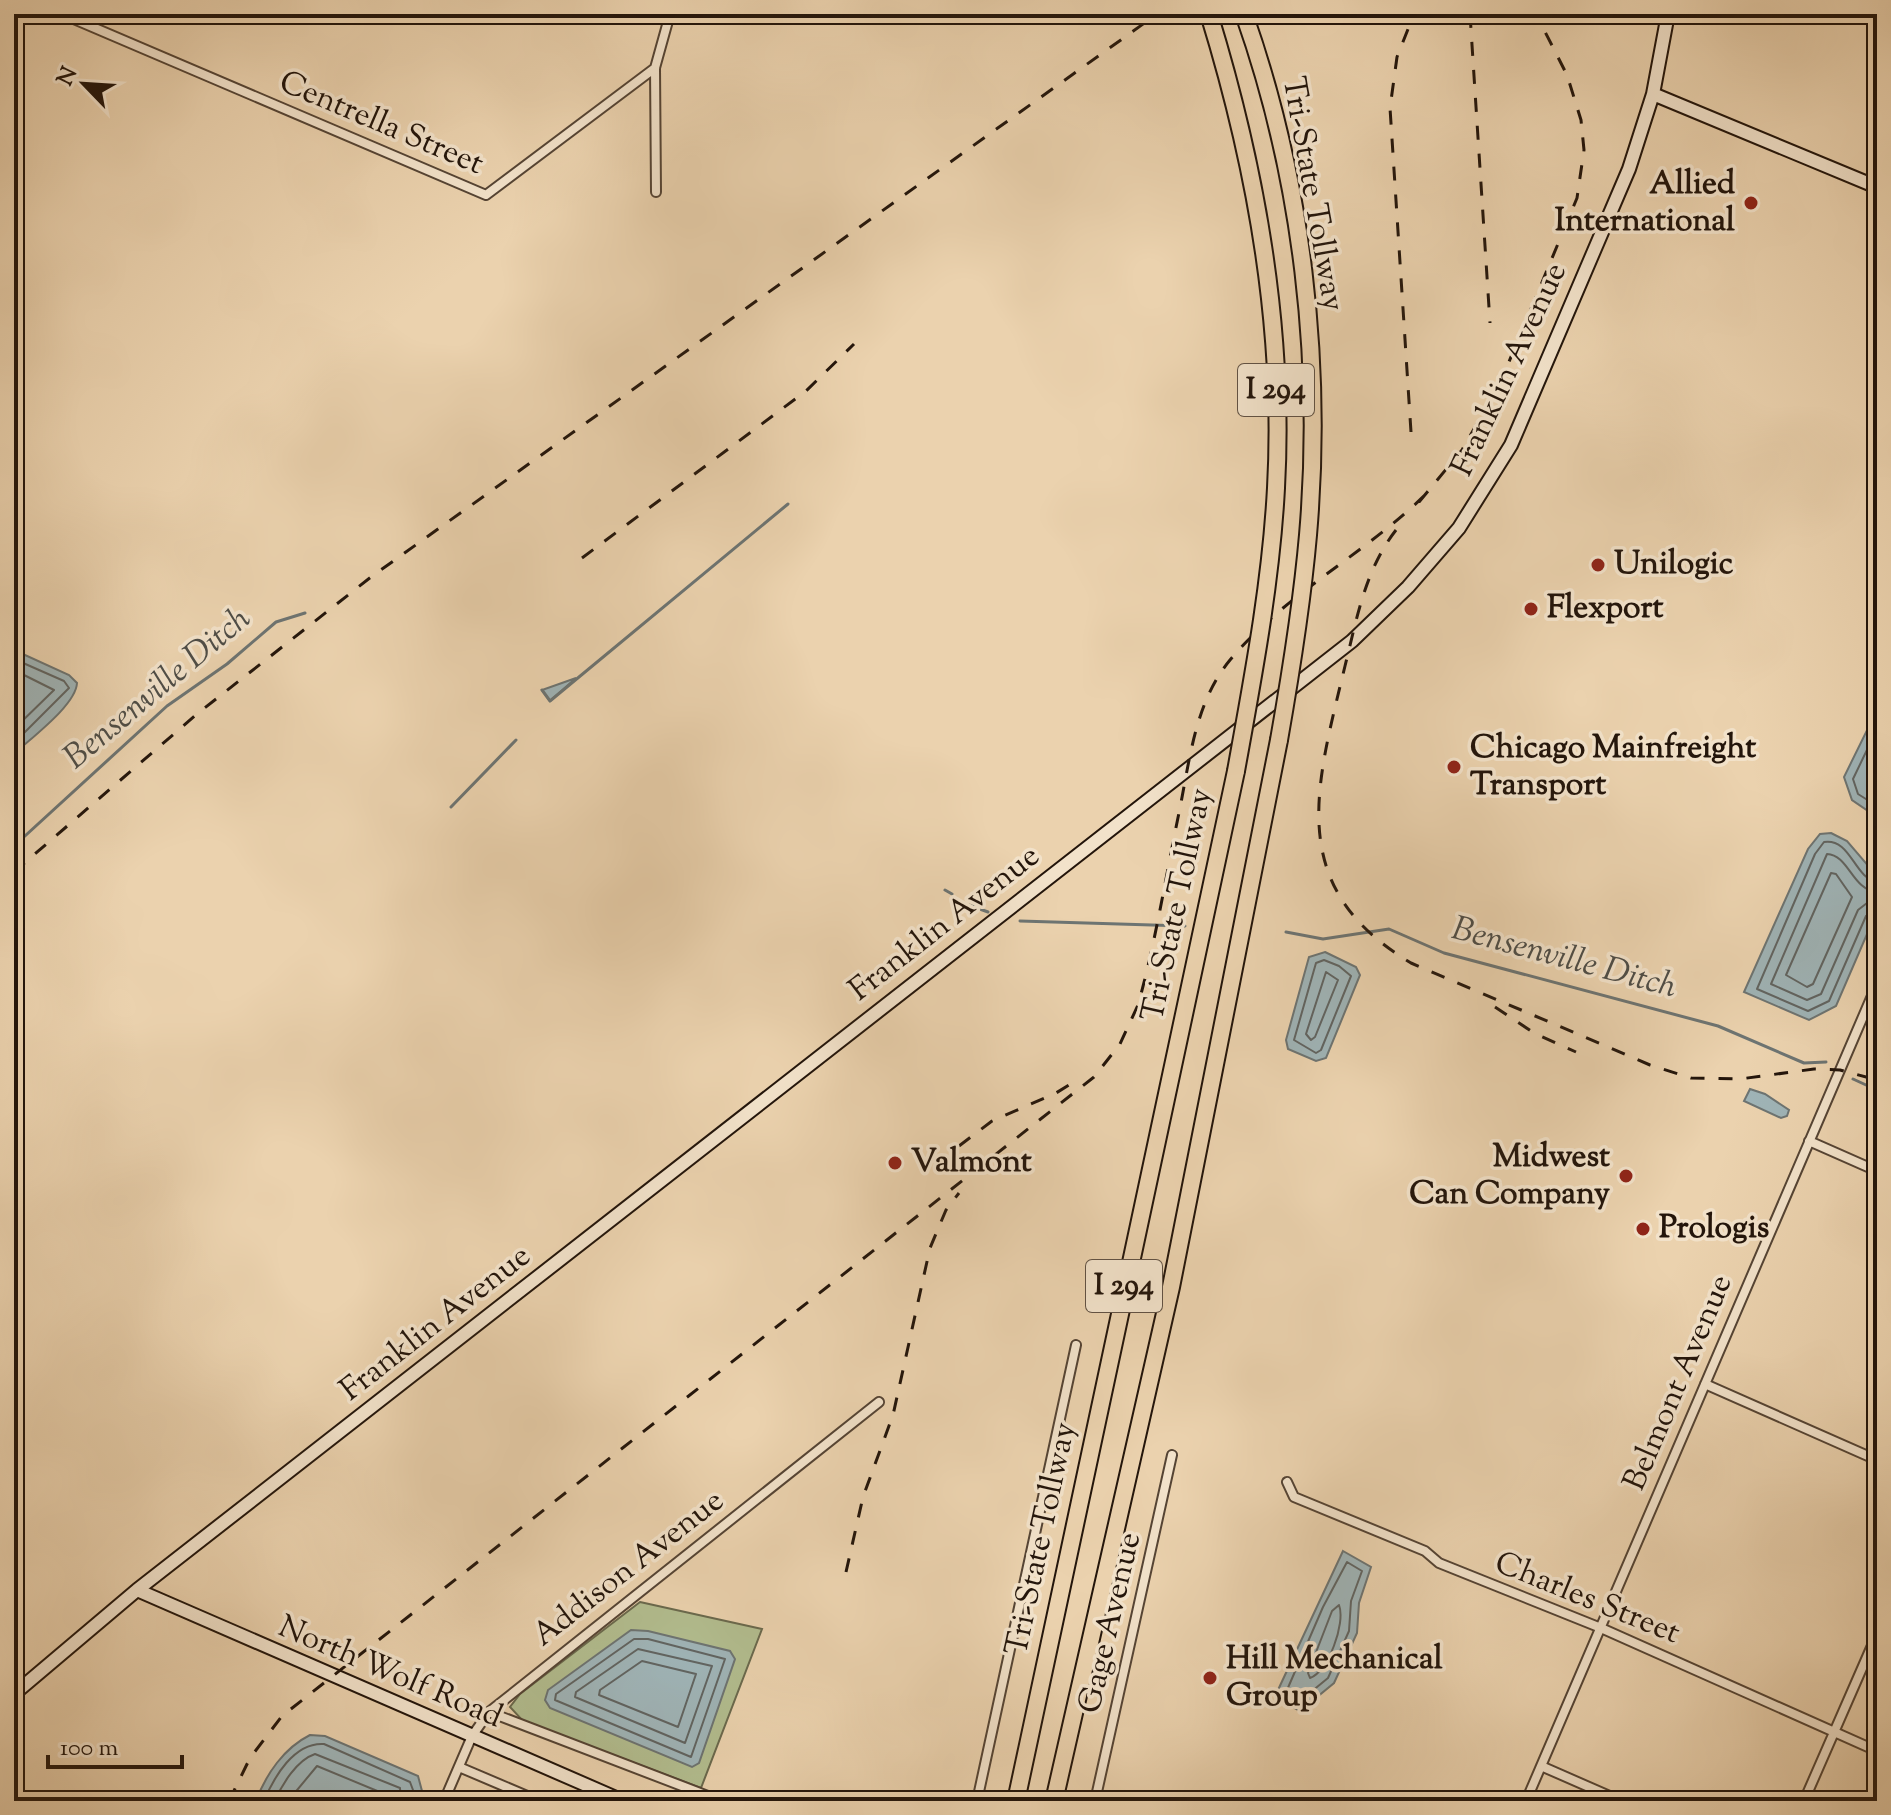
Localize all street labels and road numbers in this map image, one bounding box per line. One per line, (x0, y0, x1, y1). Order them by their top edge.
street label: Centrella Street (272, 60, 490, 188)
street label: Tri-State Tollway (1269, 73, 1355, 315)
street label: Franklin Avenue (1440, 256, 1580, 484)
road number: I 294 (1238, 364, 1314, 416)
street label: Tri-State Tollway (1131, 784, 1225, 1026)
street label: Franklin Avenue (840, 835, 1050, 1013)
street label: Franklin Avenue (331, 1235, 541, 1413)
road number: I 294 (1086, 1260, 1162, 1312)
street label: Belmont Avenue (1613, 1268, 1745, 1498)
street label: Tri-State Tollway (995, 1418, 1089, 1660)
street label: Addison Avenue (523, 1479, 735, 1659)
street label: Gage Avenue (1068, 1528, 1154, 1718)
street label: Charles Street (1487, 1541, 1687, 1657)
street label: North Wolf Road (271, 1605, 509, 1741)

